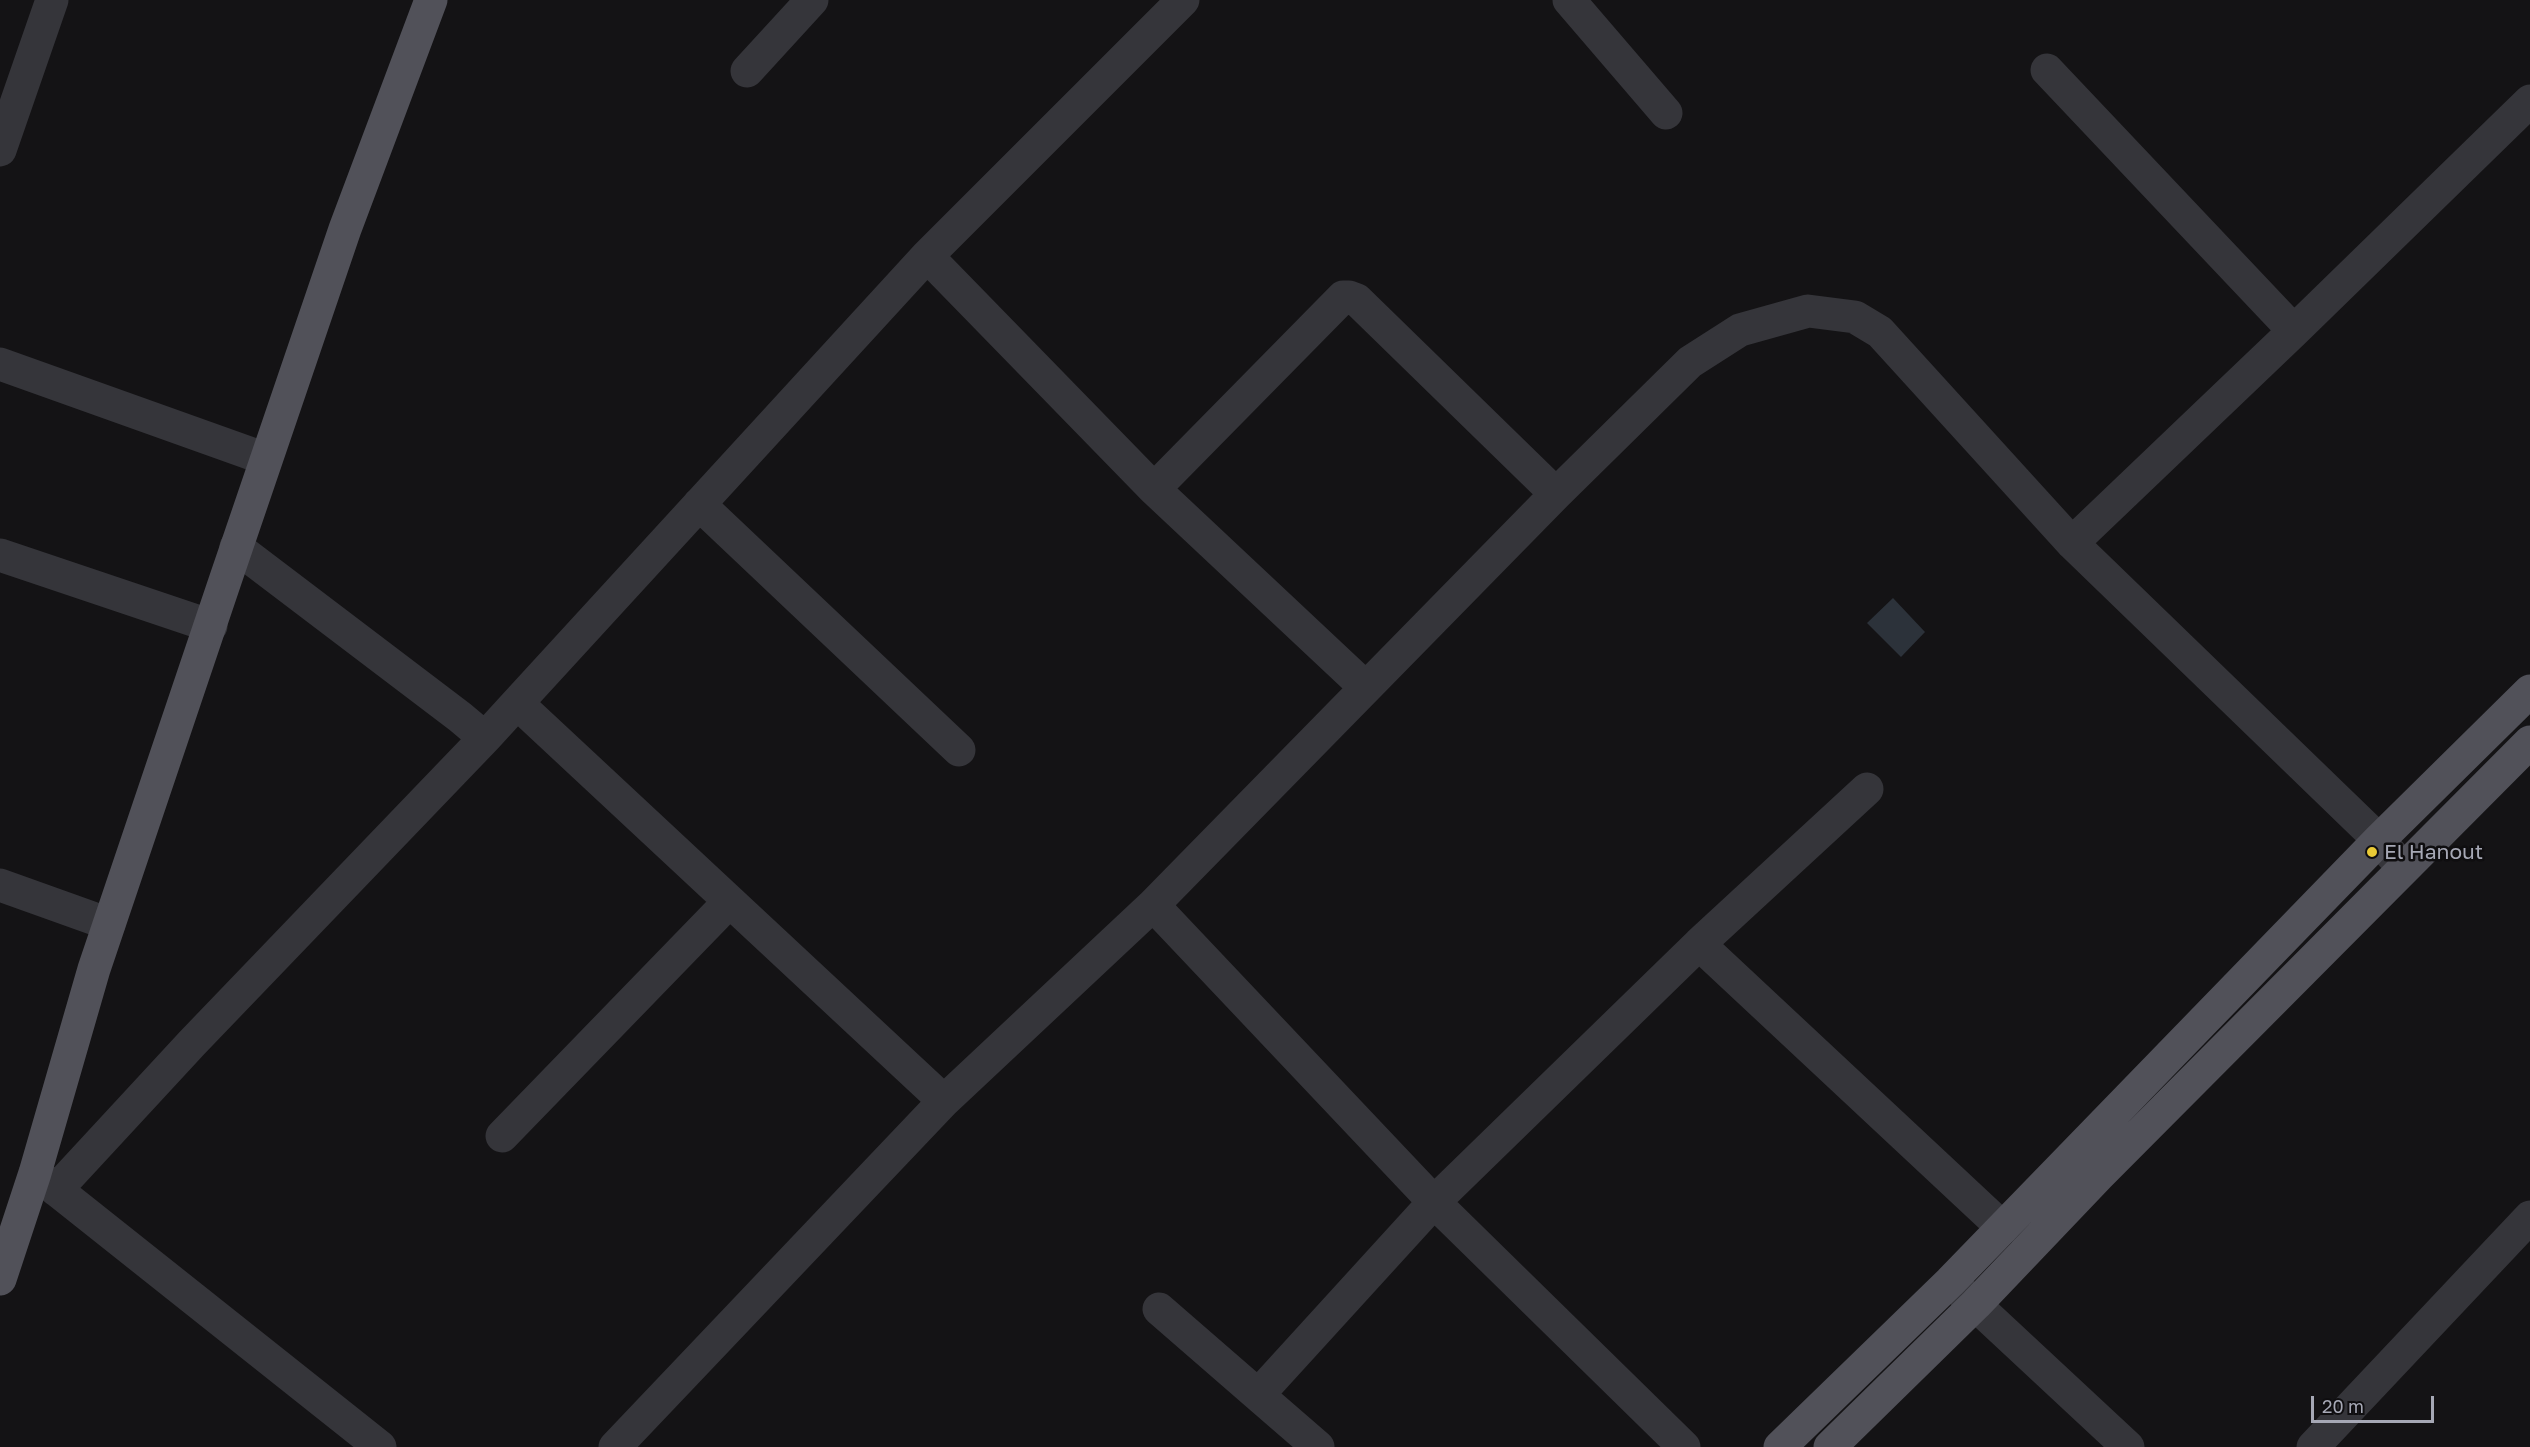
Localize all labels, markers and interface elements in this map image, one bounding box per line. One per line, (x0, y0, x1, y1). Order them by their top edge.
place label: El Hanout (2384, 839, 2483, 865)
marker: El Hanout (2365, 845, 2379, 859)
scale bar (2314, 1384, 2437, 1422)
text: 20 m (2322, 1395, 2364, 1417)

